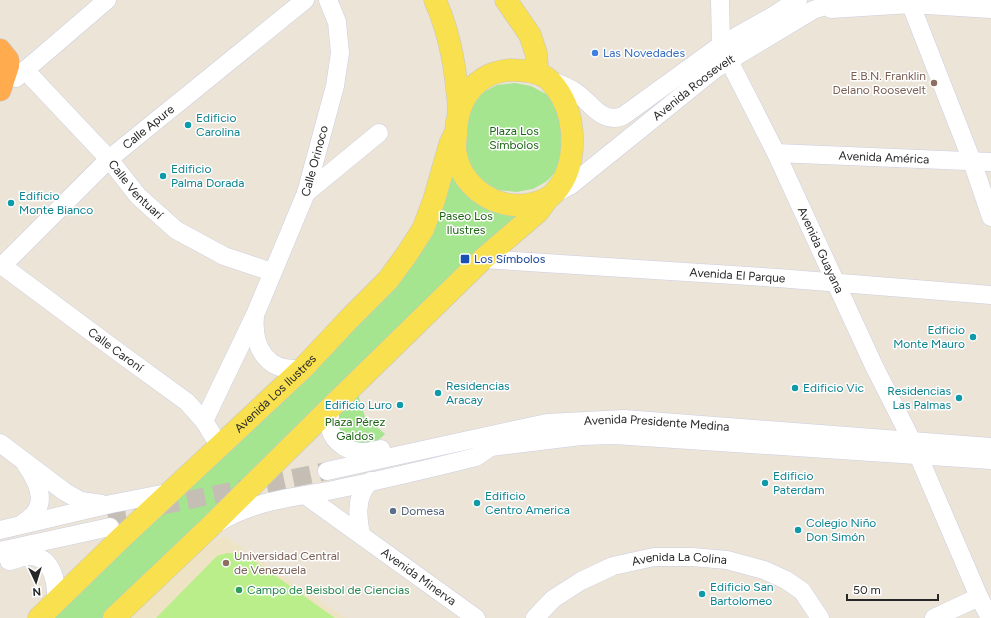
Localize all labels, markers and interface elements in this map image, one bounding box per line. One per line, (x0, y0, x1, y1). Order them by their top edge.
place label: Las Novedades (603, 46, 685, 60)
marker: Las Novedades (590, 48, 600, 58)
street label: Avenida Roosevelt (650, 52, 738, 123)
place label: E.B.N. Franklin Delano Roosevelt (833, 69, 926, 97)
marker: E.B.N. Franklin Delano Roosevelt (929, 78, 939, 88)
street label: Calle Apure (120, 102, 177, 152)
place label: Edificio Carolina (196, 111, 240, 139)
marker: Edificio Carolina (183, 120, 193, 130)
street label: Calle Orinoco (298, 124, 331, 198)
park label: Plaza Los Símbolos (489, 124, 539, 152)
street label: Avenida América (838, 149, 930, 166)
street label: Calle Ventuarí (105, 157, 167, 223)
place label: Edificio Palma Dorada (171, 162, 244, 190)
marker: Edificio Palma Dorada (158, 171, 168, 181)
place label: Edificio Monte Bianco (19, 189, 93, 217)
marker: Edificio Monte Bianco (6, 198, 16, 208)
street label: Avenida Guayana (795, 205, 846, 295)
park label: Paseo Los Ilustres (439, 209, 493, 237)
place label: Los Símbolos (474, 252, 546, 266)
marker: Los Símbolos (459, 253, 471, 265)
street label: Avenida El Parque (689, 265, 786, 286)
place label: Edficio Monte Mauro (893, 323, 965, 351)
street label: Calle Caroní (85, 325, 147, 375)
marker: Edficio Monte Mauro (968, 332, 978, 342)
street label: Avenida Los Ilustres (232, 351, 319, 435)
place label: Residencias Aracay (446, 379, 510, 407)
place label: Edificio Vic (803, 381, 864, 395)
marker: Edificio Vic (790, 383, 800, 393)
place label: Residencias Las Palmas (887, 384, 951, 412)
marker: Residencias Aracay (433, 388, 443, 398)
marker: Residencias Las Palmas (954, 393, 964, 403)
place label: Edificio Luro (325, 398, 392, 412)
marker: Edificio Luro (395, 400, 405, 410)
street label: Avenida Presidente Medina (583, 412, 730, 434)
park label: Plaza Pérez Galdos (325, 415, 385, 443)
place label: Edificio Paterdam (773, 469, 824, 497)
marker: Edificio Paterdam (760, 478, 770, 488)
place label: Edificio Centro America (485, 489, 570, 517)
marker: Edificio Centro America (472, 498, 482, 508)
place label: Domesa (401, 504, 445, 518)
marker: Domesa (388, 506, 398, 516)
place label: Colegio Niño Don Simón (806, 516, 876, 544)
marker: Colegio Niño Don Simón (793, 525, 803, 535)
street label: Avenida Minerva (379, 545, 459, 608)
place label: Universidad Central de Venezuela (234, 549, 339, 577)
street label: Avenida La Colina (630, 550, 727, 569)
marker: Universidad Central de Venezuela (221, 558, 231, 568)
north arrow (16, 562, 56, 602)
scale bar (847, 576, 938, 602)
place label: Edificio San Bartolomeo (710, 580, 774, 608)
place label: Campo de Beisbol de Ciencias (247, 583, 410, 597)
text: 50 m (853, 583, 881, 597)
text: N (32, 585, 41, 598)
marker: Campo de Beisbol de Ciencias (234, 585, 244, 595)
marker: Edificio San Bartolomeo (697, 589, 707, 599)

